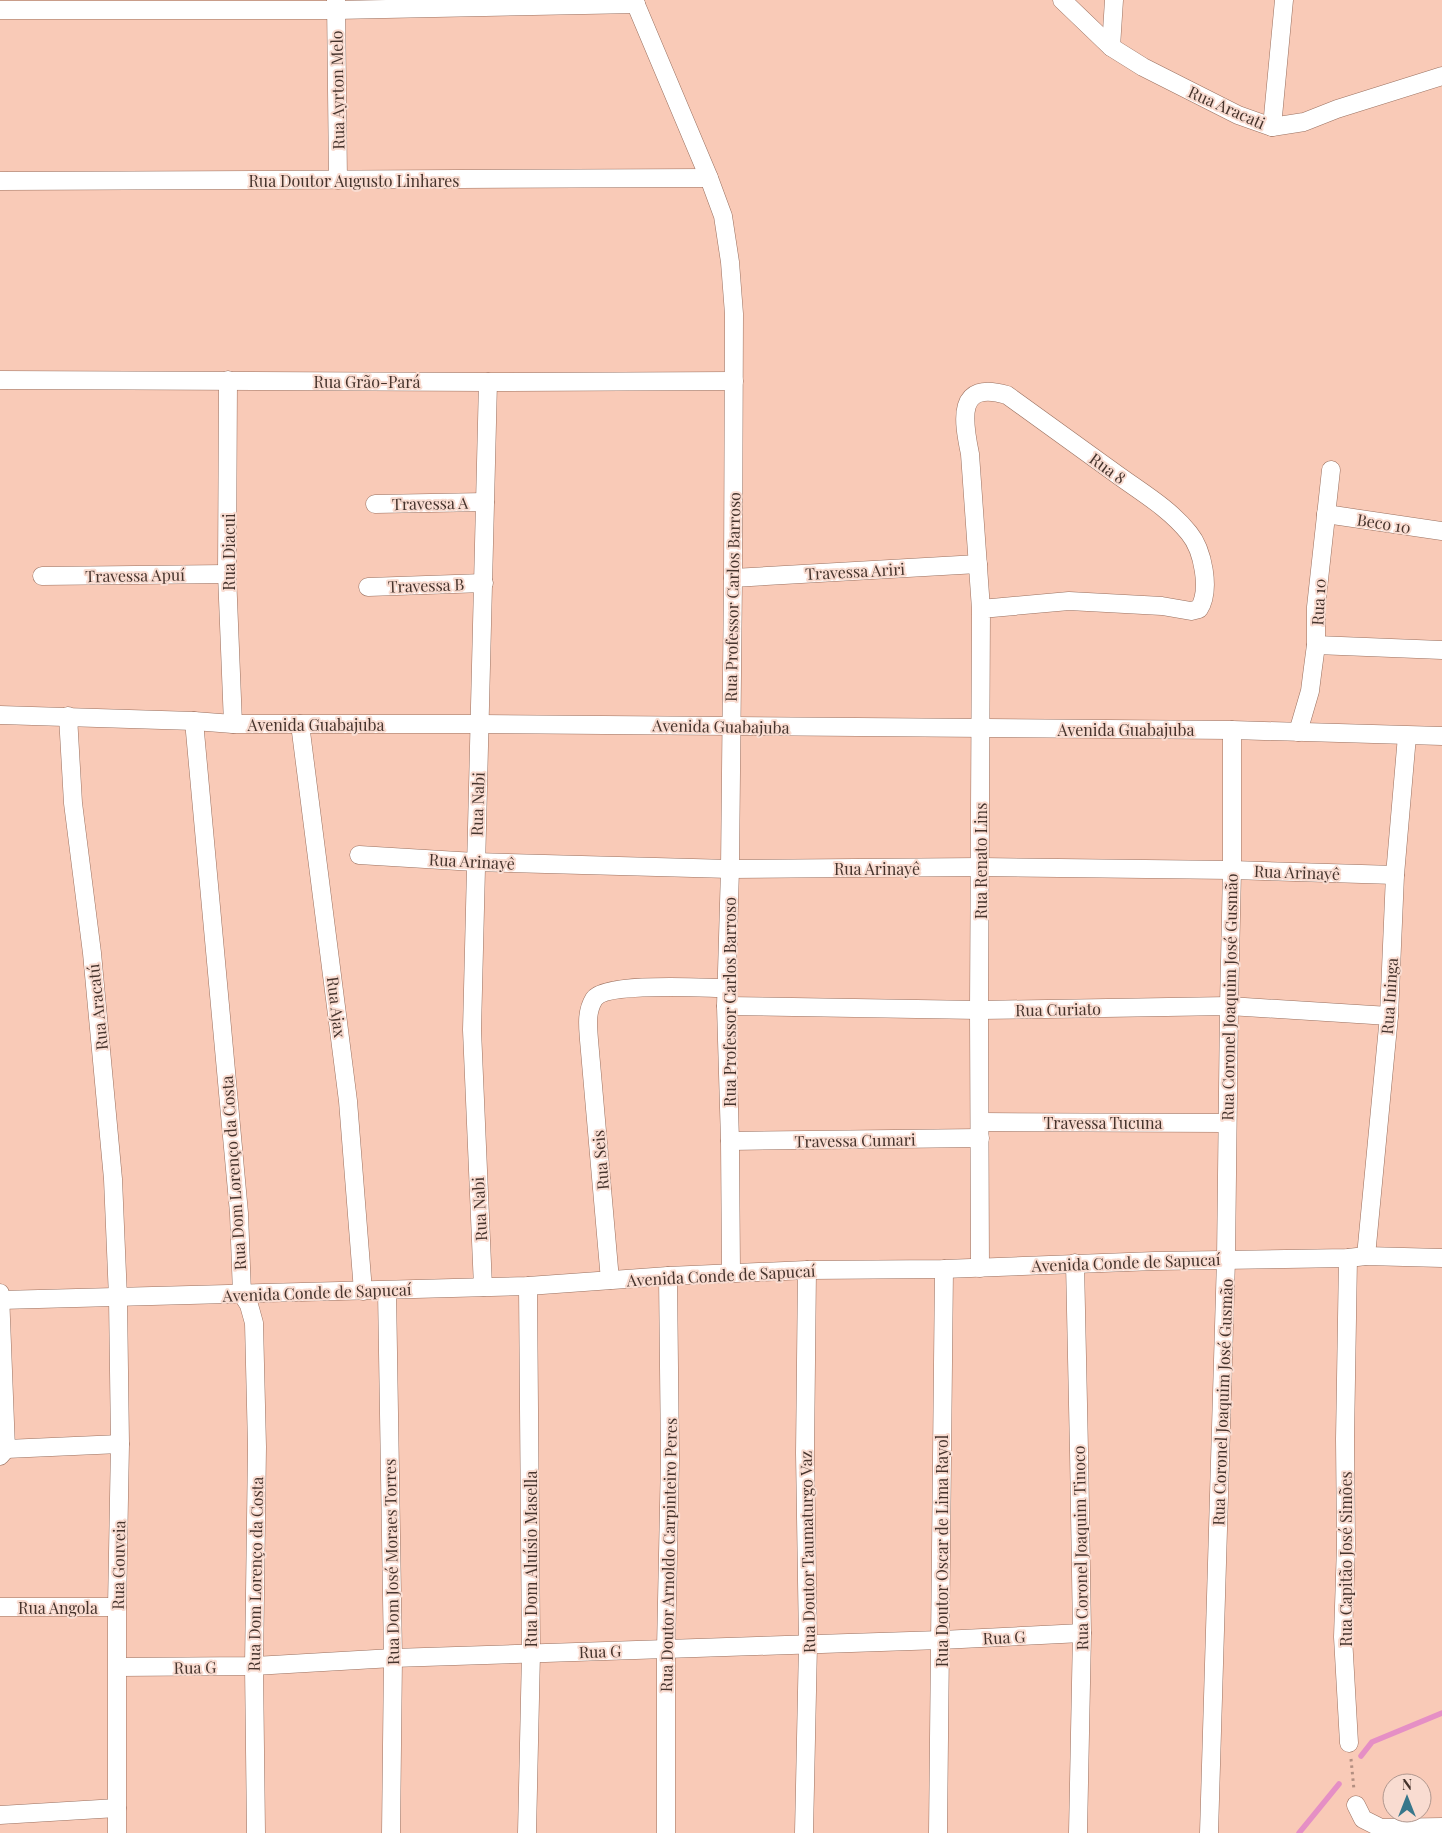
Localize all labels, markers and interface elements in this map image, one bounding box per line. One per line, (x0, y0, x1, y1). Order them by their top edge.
street label: Rua Ayrton Melo (325, 30, 349, 150)
street label: Rua Aracati (1185, 81, 1269, 133)
street label: Rua Doutor Augusto Linhares (249, 170, 460, 191)
street label: Rua Grão-Pará (314, 371, 420, 392)
street label: Rua 8 (1086, 448, 1130, 488)
street label: Travessa A (392, 492, 469, 514)
street label: Rua Professor Carlos Barroso (720, 492, 744, 702)
street label: Beco 10 (1356, 508, 1412, 538)
street label: Rua Diacui (218, 513, 239, 591)
street label: Travessa Ariri (805, 558, 906, 584)
street label: Travessa Apuí (85, 564, 185, 586)
street label: Travessa B (387, 573, 465, 597)
street label: Rua 10 (1306, 578, 1330, 626)
street label: Avenida Guabajuba (246, 714, 385, 735)
street label: Avenida Guabajuba (651, 714, 790, 738)
street label: Avenida Guabajuba (1056, 719, 1195, 740)
street label: Rua Nabi (465, 771, 489, 836)
street label: Rua Renato Lins (970, 803, 991, 919)
street label: Rua Arinayê (428, 848, 516, 874)
street label: Rua Arinayê (834, 858, 920, 879)
street label: Rua Arinayê (1254, 860, 1340, 884)
street label: Rua Coronel Joaquim José Gusmão (1216, 873, 1242, 1121)
street label: Rua Professor Carlos Barroso (719, 897, 740, 1107)
street label: Rua Ininga (1376, 957, 1402, 1035)
street label: Rua Aracatú (82, 963, 112, 1051)
street label: Rua Ajax (323, 975, 351, 1039)
street label: Rua Curiato (1015, 998, 1101, 1020)
street label: Rua Dom Lorenço da Costa (216, 1075, 250, 1271)
street label: Travessa Tucuna (1043, 1112, 1163, 1133)
street label: Travessa Cumari (794, 1128, 916, 1152)
street label: Rua Seis (587, 1129, 613, 1191)
street label: Rua Nabi (467, 1176, 491, 1242)
street label: Avenida Conde de Sapucaí (1030, 1248, 1221, 1276)
street label: Avenida Conde de Sapucaí (625, 1260, 816, 1290)
street label: Avenida Conde de Sapucaí (221, 1278, 412, 1306)
street label: Rua Coronel Joaquim José Gusmão (1207, 1278, 1237, 1526)
street label: Rua Doutor Arnoldo Carpinteiro Peres (655, 1418, 681, 1692)
street label: Rua Doutor Oscar de Lima Rayol (931, 1434, 952, 1667)
street label: Rua Coronel Joaquim Tinoco (1068, 1445, 1092, 1651)
street label: Rua Doutor Taumaturgo Vaz (795, 1450, 819, 1653)
street label: Rua Dom José Moraes Torres (379, 1459, 403, 1665)
street label: Rua Dom Aluísio Masella (520, 1471, 541, 1647)
street label: Rua Capitão José Simões (1335, 1471, 1356, 1647)
street label: Rua Dom Lorenço da Costa (243, 1476, 267, 1672)
street label: Rua Gouveia (107, 1520, 129, 1610)
street label: Rua Angola (18, 1597, 98, 1618)
street label: Rua G (982, 1625, 1026, 1649)
street label: Rua G (578, 1640, 622, 1662)
street label: Rua G (173, 1656, 217, 1678)
north arrow (1382, 1773, 1432, 1823)
text: N (1402, 1775, 1412, 1794)

